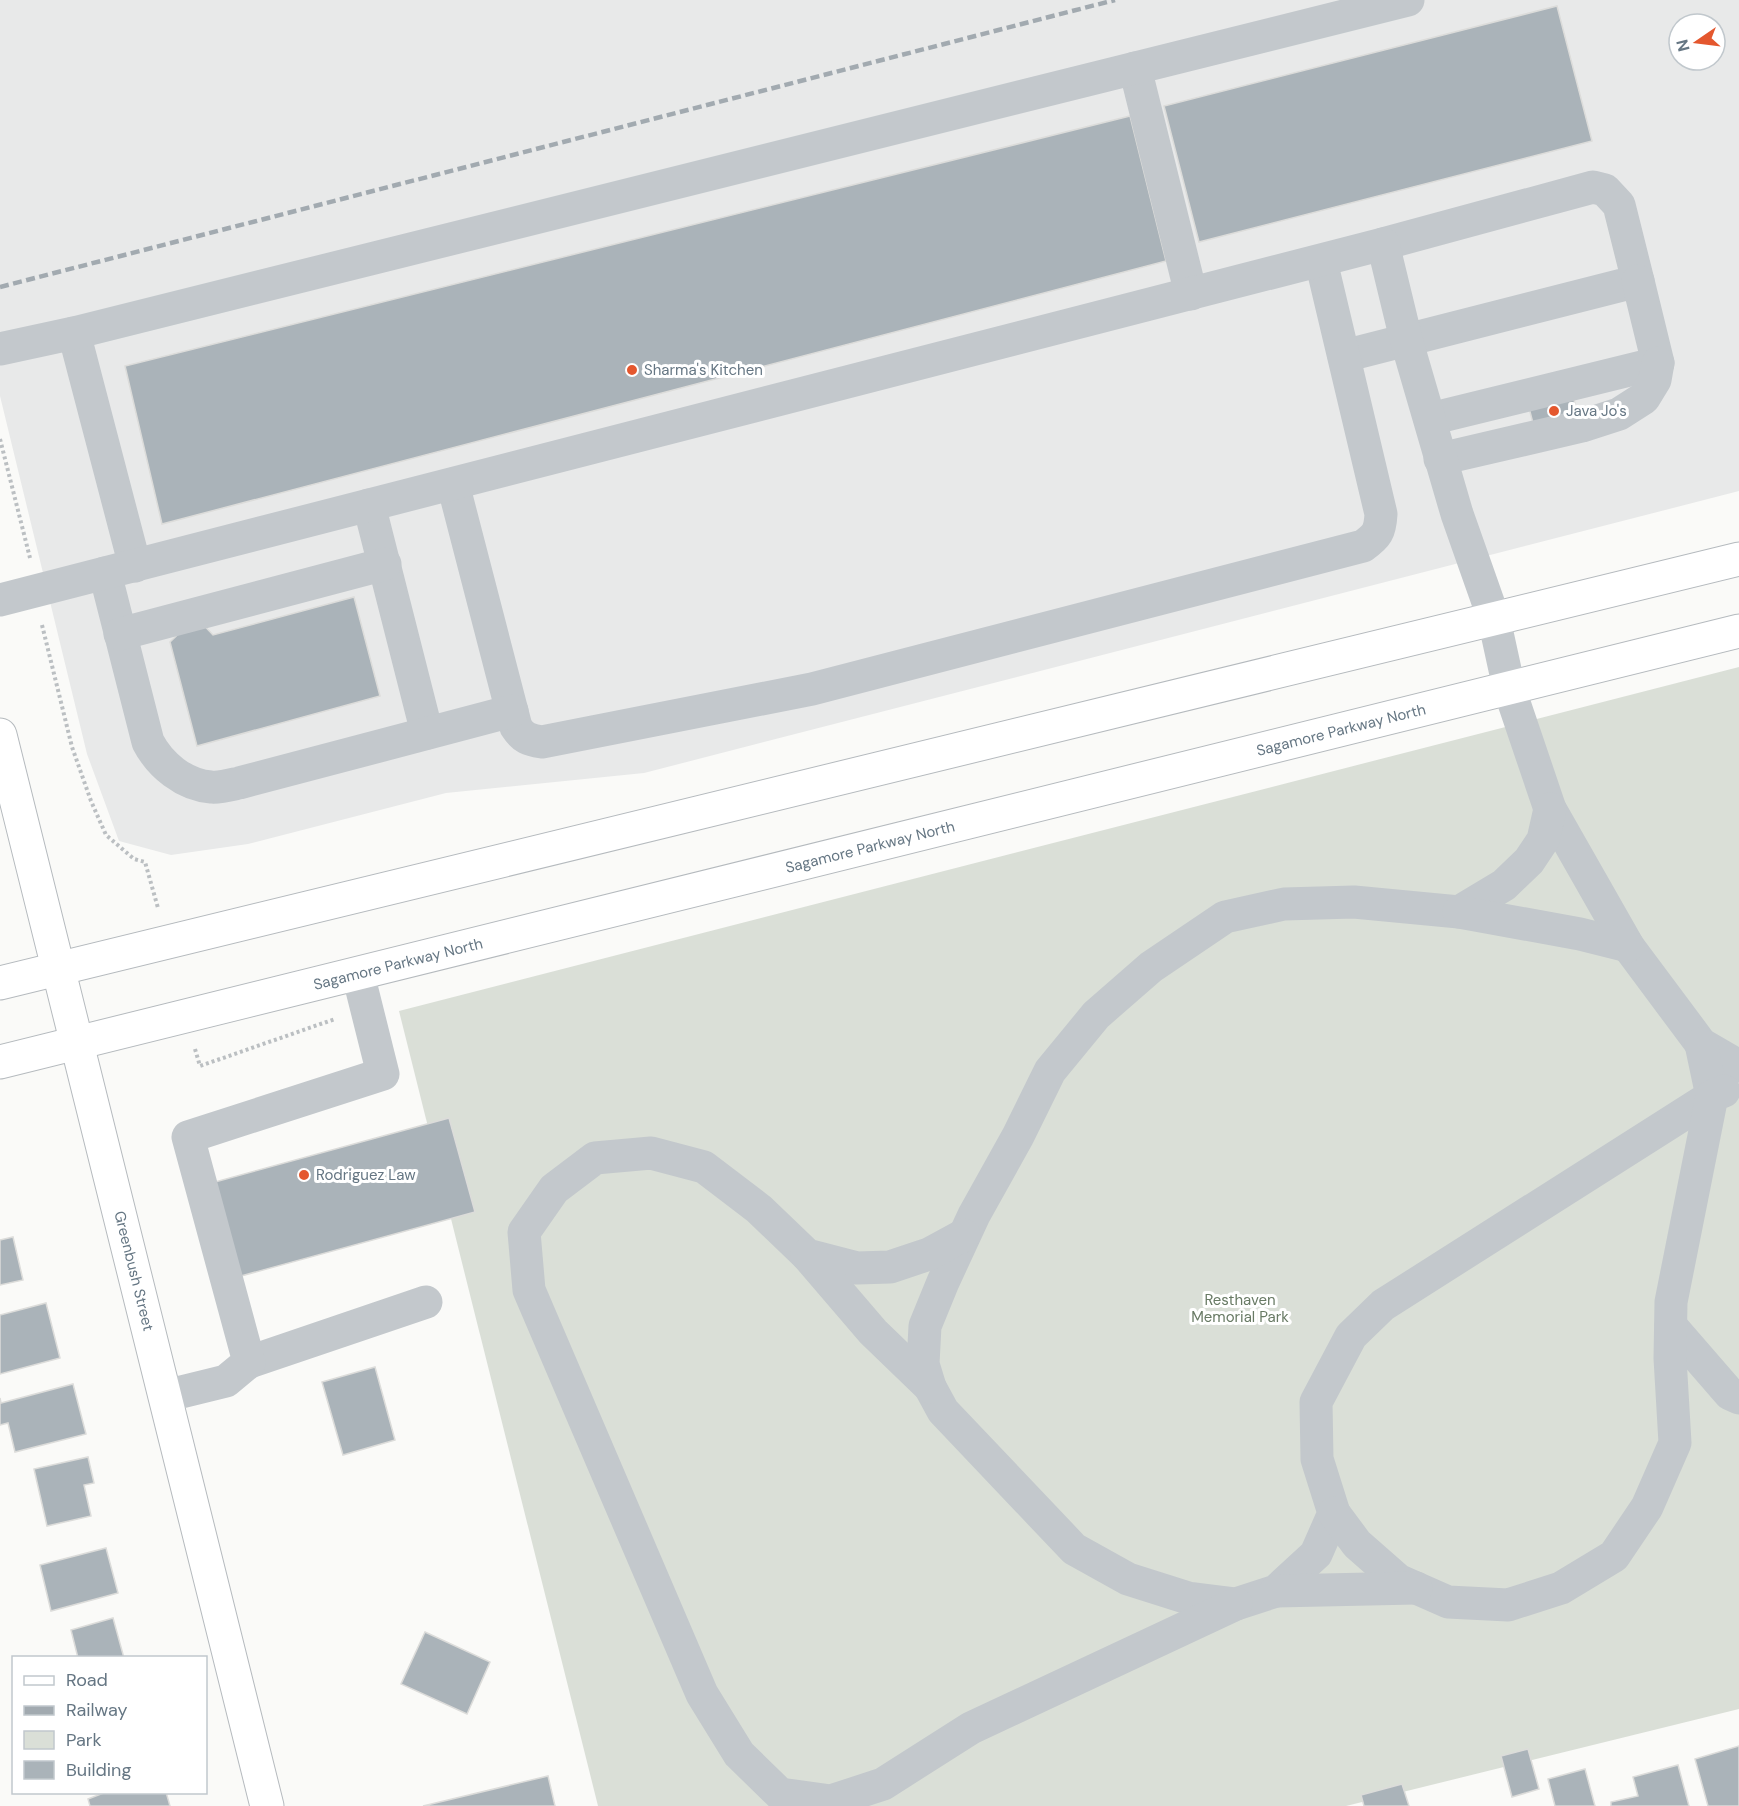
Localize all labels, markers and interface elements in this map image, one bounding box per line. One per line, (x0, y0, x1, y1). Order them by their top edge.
north arrow (1667, 12, 1727, 72)
text: N (1671, 37, 1695, 54)
place label: Sharma's Kitchen (644, 360, 763, 380)
marker: Sharma's Kitchen (625, 363, 639, 377)
place label: Java Jo's (1566, 401, 1627, 421)
marker: Java Jo's (1547, 404, 1561, 418)
street label: Sagamore Parkway North (1254, 699, 1428, 761)
street label: Sagamore Parkway North (783, 816, 957, 878)
street label: Sagamore Parkway North (311, 933, 485, 995)
place label: Rodriguez Law (316, 1165, 416, 1185)
marker: Rodriguez Law (297, 1168, 311, 1182)
street label: Greenbush Street (109, 1209, 159, 1333)
park label: Resthaven Memorial Park (1191, 1290, 1289, 1327)
legend (12, 1656, 207, 1794)
text: Road (66, 1668, 108, 1692)
text: Railway (66, 1698, 128, 1722)
text: Park (66, 1728, 102, 1752)
text: Building (66, 1758, 131, 1782)

